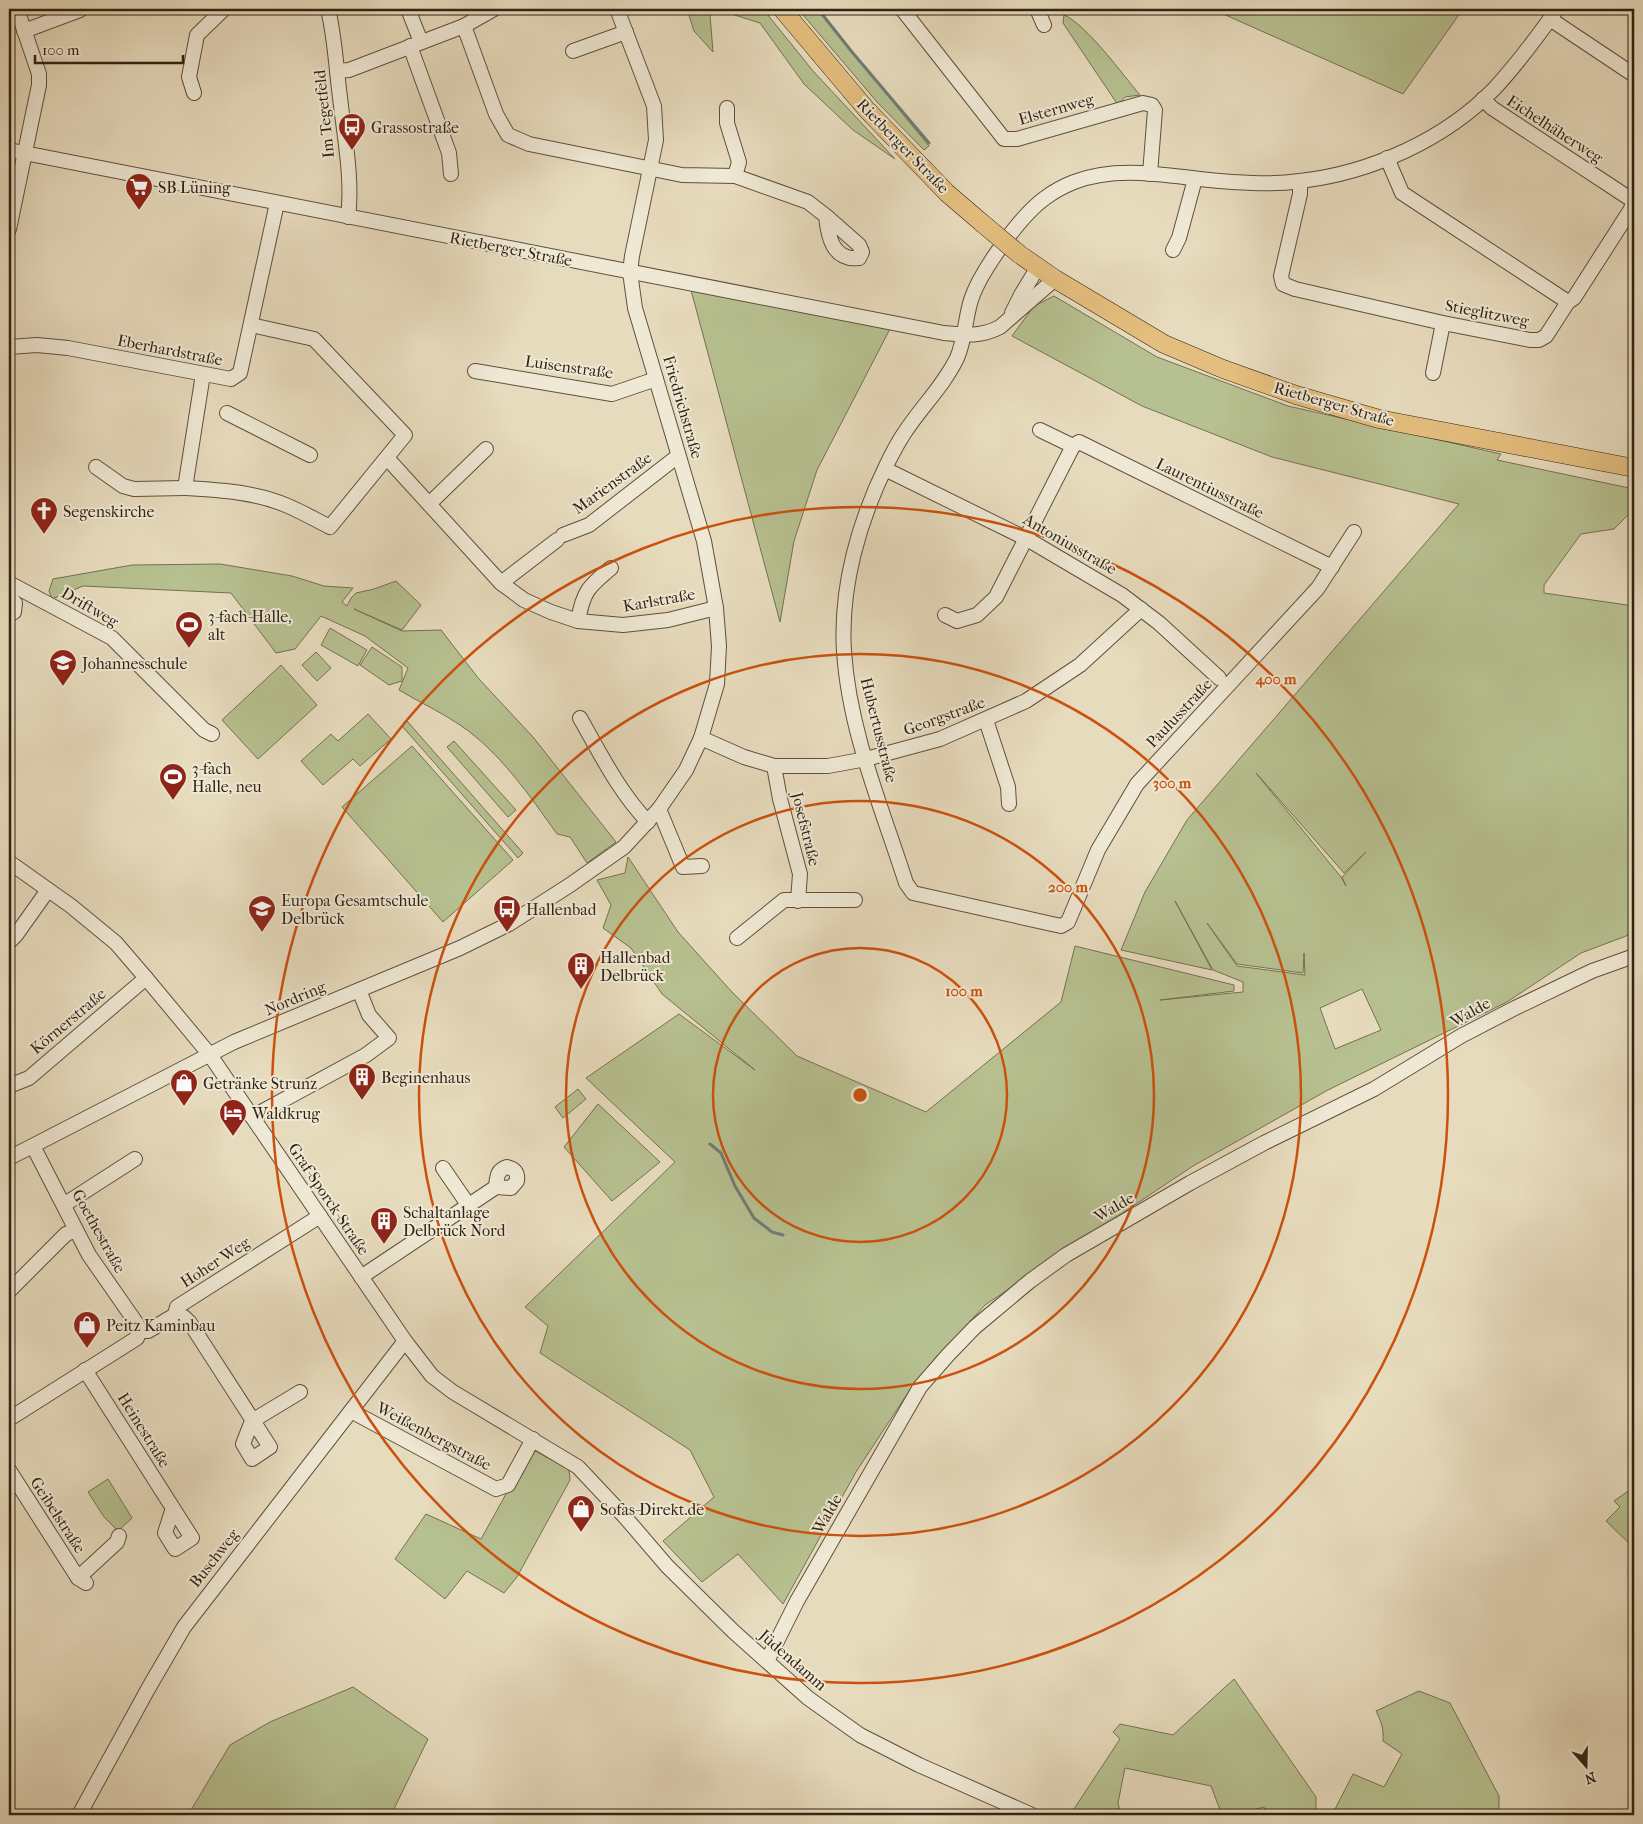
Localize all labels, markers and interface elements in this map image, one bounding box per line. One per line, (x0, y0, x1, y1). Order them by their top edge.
scale bar (35, 32, 182, 64)
text: 100 m (42, 41, 80, 59)
street label: Im Tegetfeld (310, 69, 338, 159)
street label: Elsternweg (1016, 89, 1096, 129)
street label: Eichelhäherweg (1503, 91, 1607, 167)
street label: Rietberger Straße (853, 95, 953, 197)
bus stop icon: Grassostraße (337, 112, 367, 151)
place label: Grassostraße (371, 118, 459, 137)
supermarket icon: SB Lüning (124, 172, 154, 211)
place label: SB Lüning (158, 178, 231, 197)
street label: Rietberger Straße (448, 228, 574, 270)
street label: Stieglitzweg (1443, 296, 1531, 331)
street label: Eberhardstraße (116, 330, 224, 370)
street label: Luisenstraße (524, 351, 614, 383)
street label: Friedrichstraße (659, 353, 707, 461)
street label: Rietberger Straße (1272, 378, 1397, 430)
street label: Marienstraße (569, 448, 655, 518)
street label: Laurentiusstraße (1153, 454, 1267, 522)
church icon: Segenskirche (29, 496, 59, 535)
place label: Segenskirche (63, 502, 154, 521)
street label: Antoniusstraße (1019, 509, 1120, 578)
street label: Driftweg (58, 583, 122, 631)
street label: Karlstraße (621, 584, 697, 616)
place label: 3-fach-Halle, alt (208, 607, 292, 644)
sports icon: 3-fach-Halle, alt (174, 610, 204, 649)
school or university icon: Johannesschule (48, 648, 78, 687)
place label: Johannesschule (80, 654, 187, 673)
text: 400 m (1254, 670, 1297, 688)
street label: Paulusstraße (1142, 674, 1216, 752)
street label: Hubertusstraße (857, 675, 901, 785)
street label: Georgstraße (901, 692, 987, 739)
place label: 3-fach Halle, neu (192, 759, 262, 796)
sports icon: 3-fach Halle, neu (158, 762, 188, 801)
text: 300 m (1153, 774, 1192, 792)
street label: Josefstraße (787, 788, 824, 868)
text: 200 m (1048, 878, 1088, 896)
place label: Europa Gesamtschule Delbrück (281, 891, 429, 928)
school or university icon: Europa Gesamtschule Delbrück (247, 894, 277, 933)
bus stop icon: Hallenbad (492, 894, 522, 933)
place label: Hallenbad (526, 900, 597, 919)
place label: Hallenbad Delbrück (600, 948, 671, 985)
building icon: Hallenbad Delbrück (566, 951, 596, 990)
street label: Nordring (262, 976, 329, 1019)
text: 100 m (945, 982, 983, 1000)
street label: Körnerstraße (26, 984, 110, 1058)
street label: Walde (1446, 993, 1493, 1031)
building icon: Beginenhaus (347, 1062, 377, 1101)
shop icon: Getränke Strunz (169, 1068, 199, 1107)
place label: Beginenhaus (381, 1068, 470, 1087)
place label: Getränke Strunz (203, 1074, 317, 1093)
centre of rings (851, 1086, 869, 1104)
hotel icon: Waldkrug (218, 1098, 248, 1137)
place label: Waldkrug (251, 1104, 320, 1123)
street label: Graf-Sporck-Straße (285, 1139, 374, 1259)
street label: Goethestraße (68, 1186, 130, 1276)
street label: Walde (1090, 1188, 1137, 1226)
place label: Schaltanlage Delbrück Nord (403, 1203, 506, 1240)
building icon: Schaltanlage Delbrück Nord (369, 1206, 399, 1245)
street label: Hoher Weg (177, 1232, 254, 1291)
shop icon: Peitz Kaminbau (72, 1310, 102, 1349)
place label: Peitz Kaminbau (106, 1316, 215, 1335)
street label: Heinestraße (113, 1389, 175, 1471)
street label: Weißenbergstraße (372, 1397, 495, 1474)
street label: Geibelstraße (26, 1473, 90, 1557)
street label: Walde (808, 1491, 846, 1538)
shop icon: Sofas-Direkt.de (566, 1494, 596, 1533)
place label: Sofas-Direkt.de (600, 1500, 704, 1519)
street label: Buschweg (185, 1525, 243, 1591)
street label: Jüdendamm (754, 1624, 831, 1695)
north arrow (1560, 1742, 1610, 1792)
text: N (1582, 1768, 1598, 1788)

